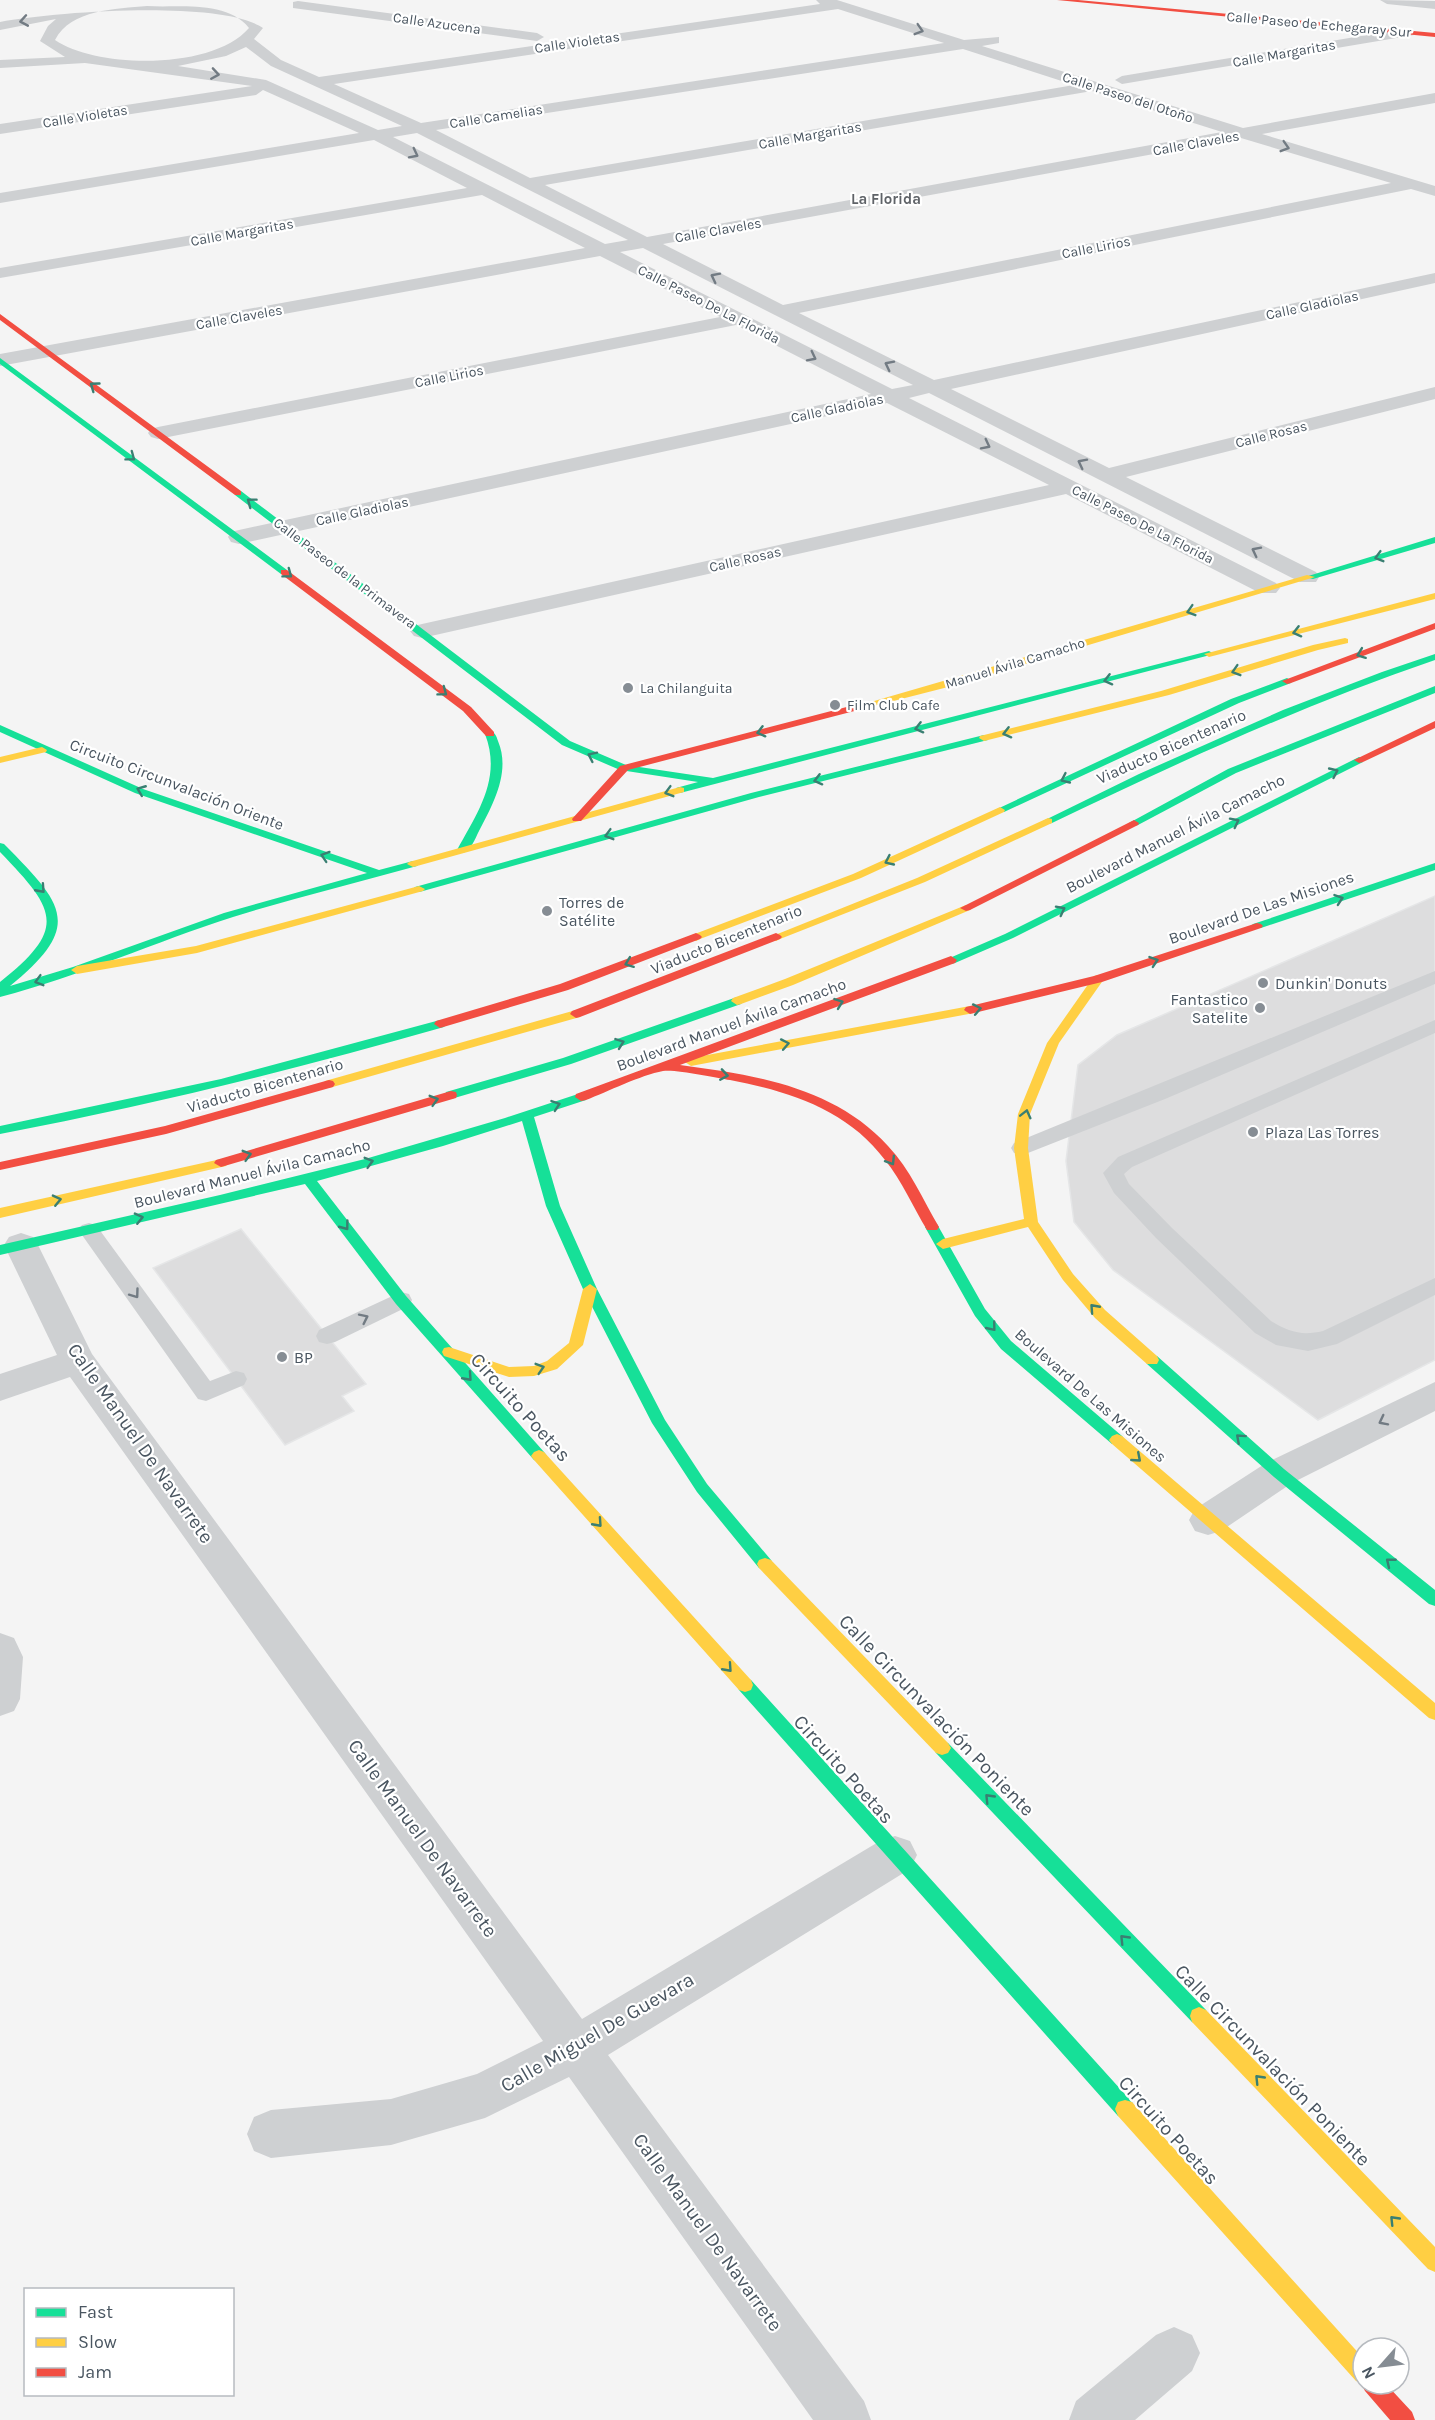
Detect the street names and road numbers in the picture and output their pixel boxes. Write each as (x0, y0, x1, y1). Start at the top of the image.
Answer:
street label: Calle Paseo de Echegaray Sur (1226, 8, 1413, 41)
street label: Calle Azucena (392, 9, 482, 38)
street label: Calle Violetas (533, 28, 621, 57)
street label: Calle Margaritas (1231, 36, 1337, 71)
street label: Calle Paseo del Otoño (1060, 68, 1195, 127)
street label: Calle Violetas (41, 101, 129, 132)
street label: Calle Camelias (448, 101, 544, 132)
street label: Calle Margaritas (757, 118, 863, 153)
street label: Calle Claveles (1152, 128, 1241, 159)
street label: Calle Margaritas (189, 215, 295, 250)
street label: Calle Claveles (674, 215, 763, 246)
street label: Calle Lirios (1060, 233, 1132, 262)
street label: Calle Paseo De La Florida (635, 261, 783, 348)
street label: Calle Gladiolas (1264, 287, 1360, 324)
street label: Calle Claveles (195, 302, 284, 333)
street label: Calle Lirios (413, 362, 485, 391)
street label: Calle Gladiolas (789, 390, 885, 427)
street label: Calle Rosas (1234, 417, 1309, 452)
street label: Calle Paseo De La Florida (1069, 481, 1217, 568)
street label: Calle Gladiolas (314, 493, 410, 530)
street label: Calle Paseo de la Primavera (270, 514, 419, 633)
street label: Calle Rosas (707, 543, 783, 576)
street label: Manuel Ávila Camacho (943, 633, 1087, 693)
street label: Viaducto Bicentenario (1094, 705, 1249, 788)
street label: Circuito Circunvalación Oriente (67, 735, 287, 834)
street label: Boulevard Manuel Ávila Camacho (1063, 770, 1288, 897)
street label: Boulevard De Las Misiones (1166, 867, 1356, 948)
street label: Viaducto Bicentenario (648, 900, 805, 979)
street label: Boulevard Manuel Ávila Camacho (614, 974, 849, 1075)
street label: Viaducto Bicentenario (185, 1054, 345, 1117)
street label: Boulevard Manuel Ávila Camacho (132, 1135, 372, 1212)
street label: Boulevard De Las Misiones (1011, 1324, 1170, 1466)
street label: Calle Manuel De Navarrete (63, 1339, 218, 1548)
street label: Circuito Poetas (466, 1348, 575, 1466)
street label: Calle Circunvalación Poniente (834, 1610, 1039, 1821)
street label: Circuito Poetas (789, 1710, 898, 1828)
street label: Calle Manuel De Navarrete (343, 1735, 502, 1942)
street label: Calle Circunvalación Poniente (1170, 1960, 1375, 2171)
street label: Calle Miguel De Guevara (497, 1968, 698, 2097)
street label: Circuito Poetas (1114, 2071, 1223, 2189)
street label: Calle Manuel De Navarrete (628, 2129, 787, 2336)

